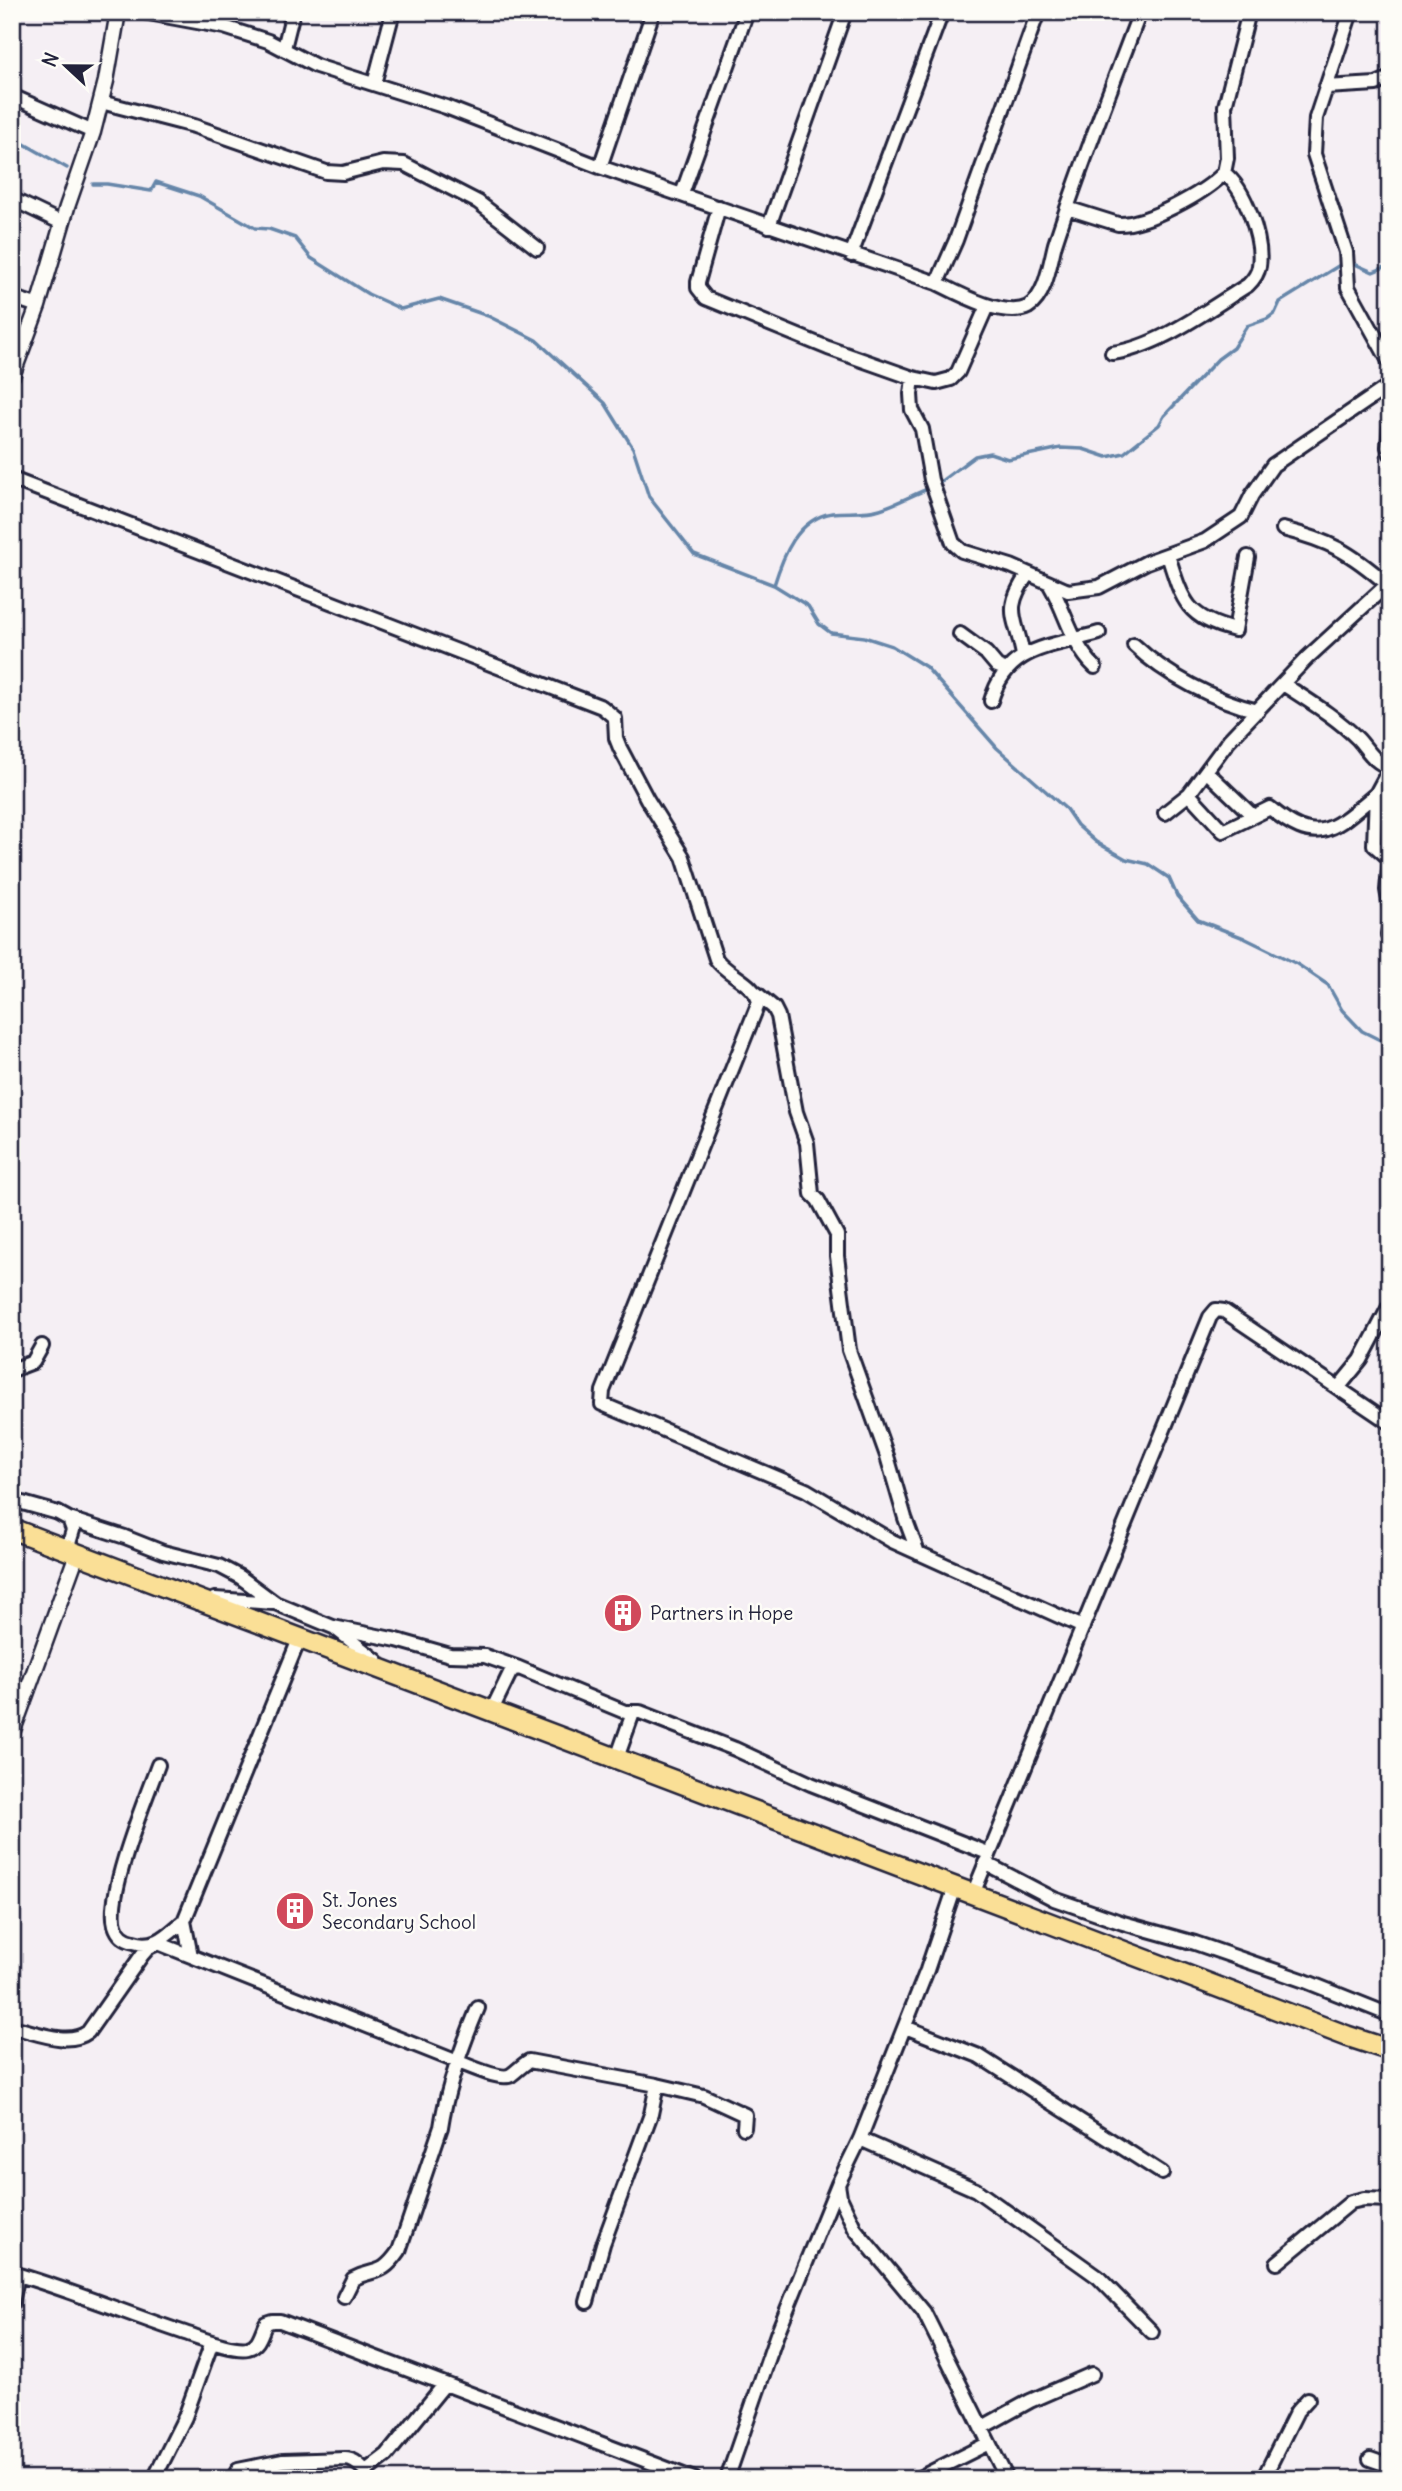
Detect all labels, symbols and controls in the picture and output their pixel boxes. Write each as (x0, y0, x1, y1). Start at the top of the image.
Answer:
north arrow (32, 32, 102, 102)
text: N (37, 49, 64, 70)
building icon: Partners in Hope (602, 1592, 644, 1634)
place label: Partners in Hope (650, 1601, 793, 1625)
place label: St. Jones Secondary School (322, 1888, 476, 1934)
building icon: St. Jones Secondary School (274, 1890, 316, 1932)

